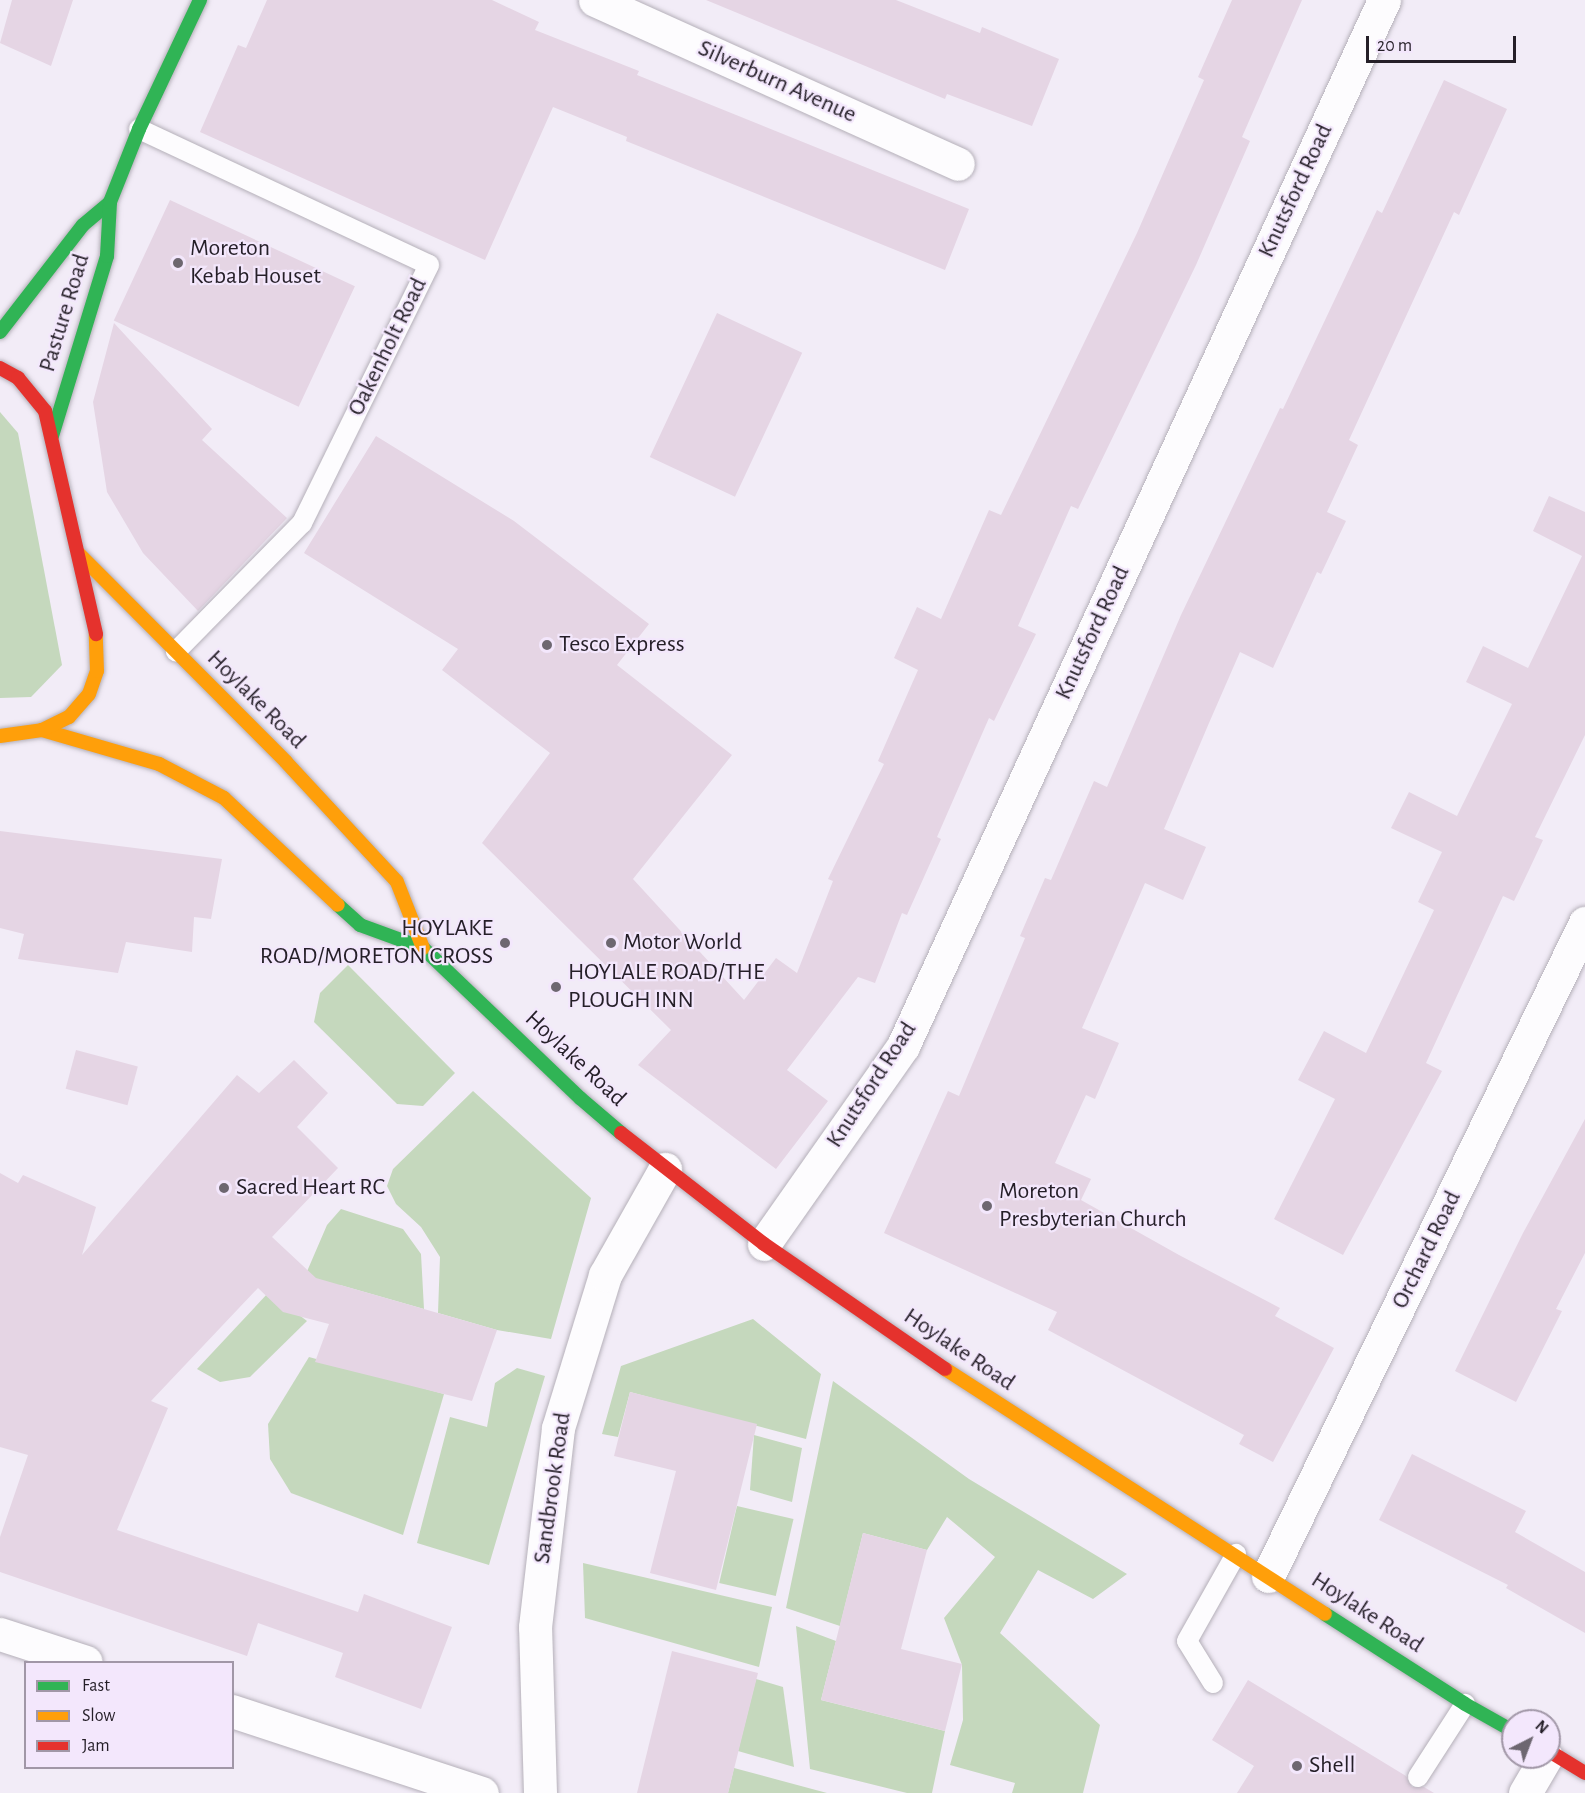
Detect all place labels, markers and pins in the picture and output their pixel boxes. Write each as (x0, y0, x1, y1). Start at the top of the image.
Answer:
place label: Moreton Kebab Houset (190, 235, 321, 291)
marker: Moreton Kebab Houset (171, 256, 185, 270)
place label: Tesco Express (559, 631, 685, 659)
marker: Tesco Express (540, 638, 554, 652)
place label: HOYLAKE ROAD/MORETON CROSS (260, 915, 493, 971)
place label: Motor World (623, 929, 742, 957)
marker: HOYLAKE ROAD/MORETON CROSS (498, 936, 512, 950)
marker: Motor World (604, 936, 618, 950)
place label: HOYLALE ROAD/THE PLOUGH INN (568, 959, 764, 1015)
marker: HOYLALE ROAD/THE PLOUGH INN (549, 980, 563, 994)
place label: Sacred Heart RC (236, 1174, 385, 1202)
place label: Moreton Presbyterian Church (999, 1178, 1187, 1234)
marker: Sacred Heart RC (217, 1181, 231, 1195)
marker: Moreton Presbyterian Church (980, 1199, 994, 1213)
place label: Shell (1309, 1752, 1355, 1780)
marker: Shell (1290, 1759, 1304, 1773)

